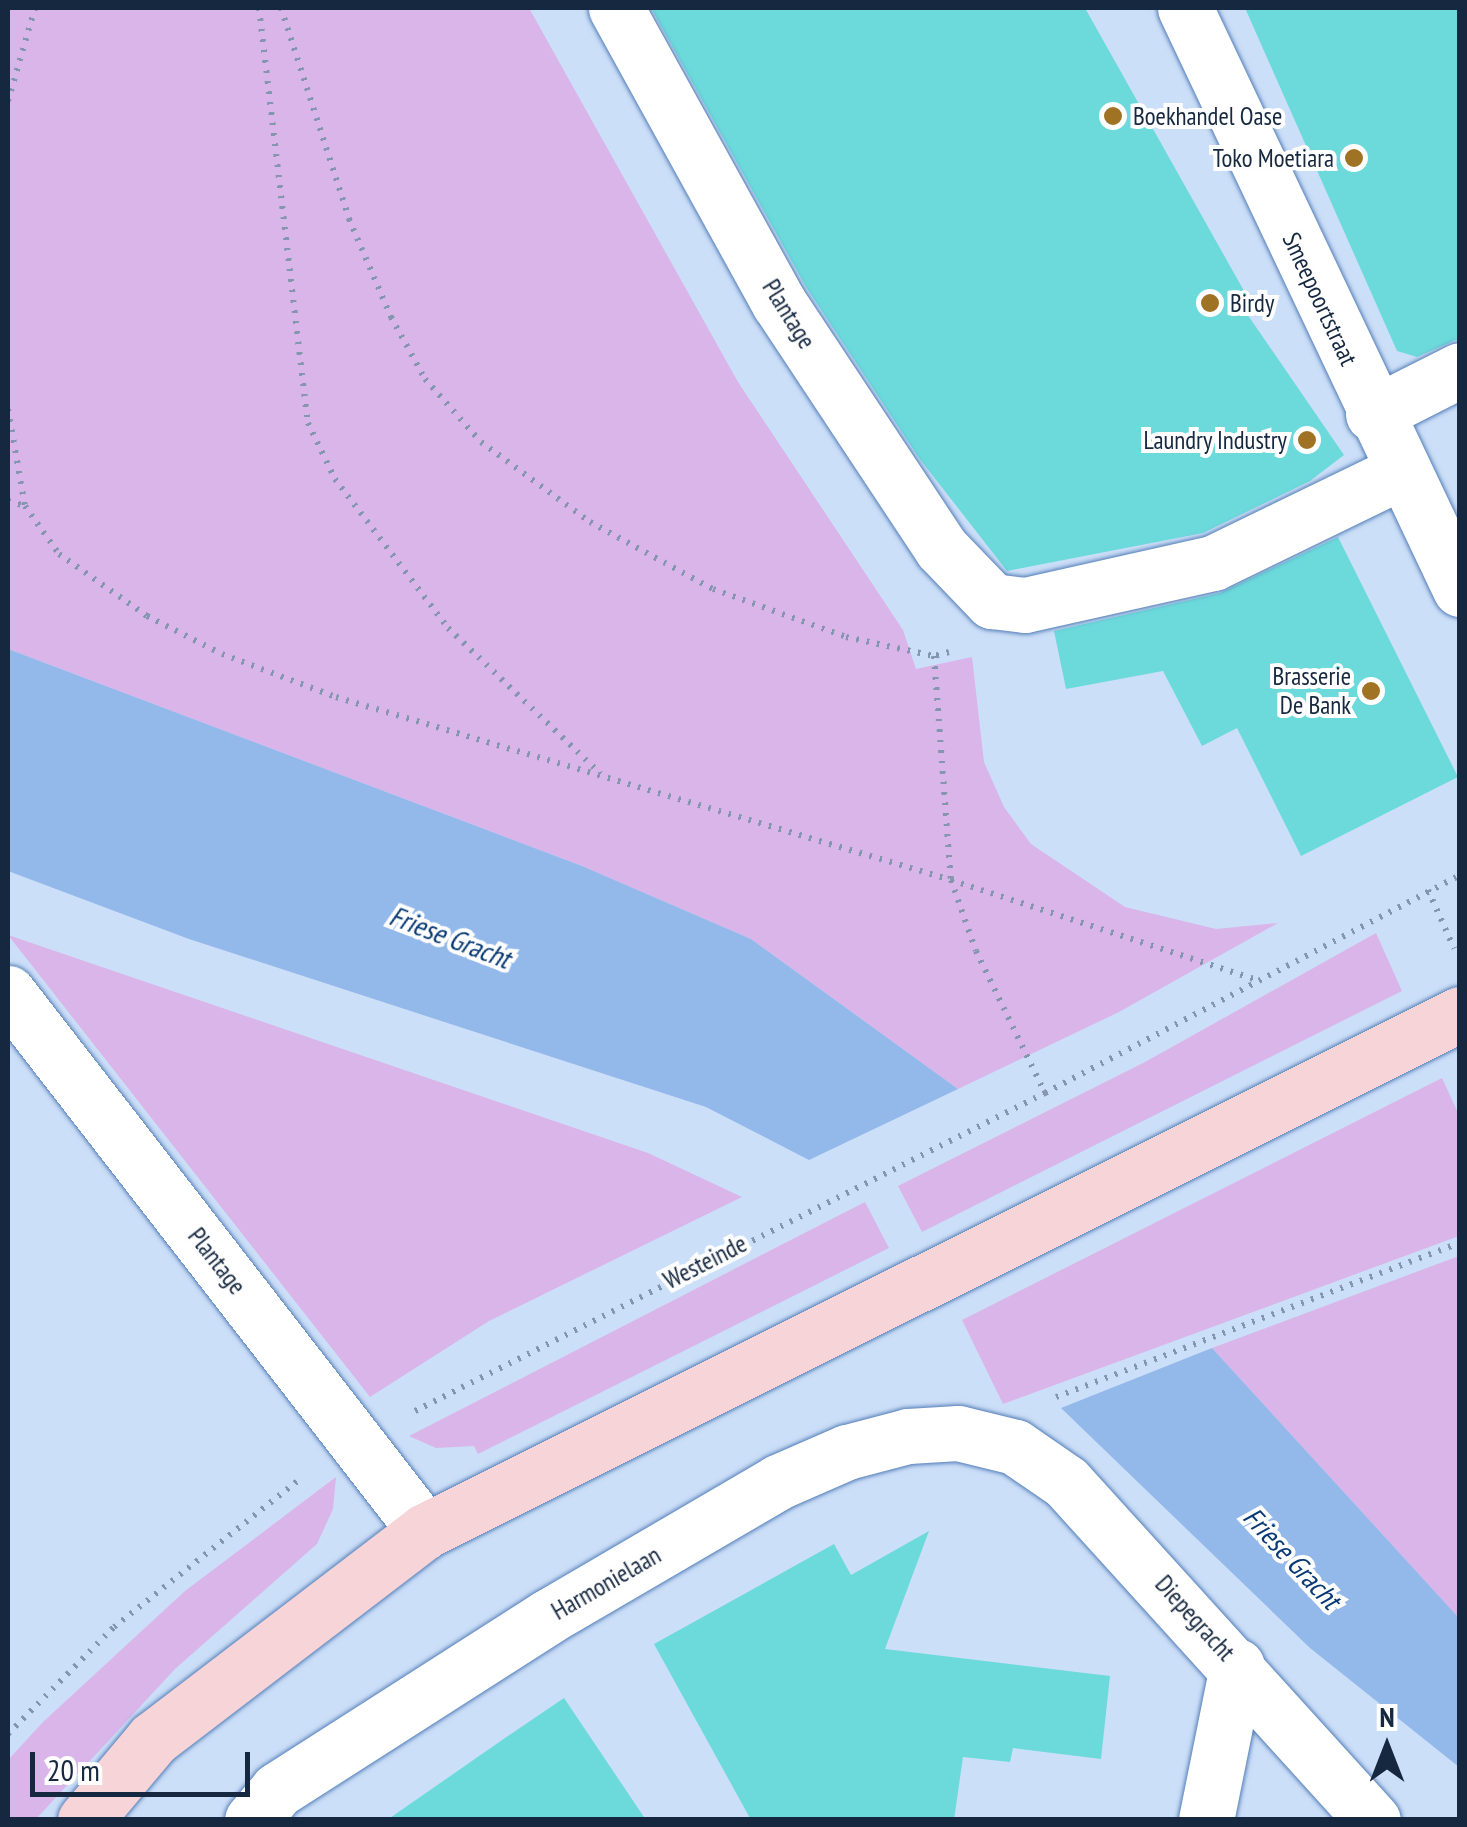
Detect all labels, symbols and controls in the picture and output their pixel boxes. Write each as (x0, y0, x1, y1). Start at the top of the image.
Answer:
place label: Boekhandel Oase (1133, 101, 1282, 131)
marker: Boekhandel Oase (1102, 105, 1124, 127)
place label: Toko Moetiara (1213, 143, 1334, 173)
marker: Toko Moetiara (1343, 147, 1365, 169)
street label: Smeepoortstraat (1276, 228, 1364, 370)
street label: Plantage (756, 274, 822, 354)
place label: Birdy (1230, 288, 1274, 318)
marker: Birdy (1199, 292, 1221, 314)
place label: Laundry Industry (1143, 425, 1287, 455)
marker: Laundry Industry (1296, 429, 1318, 451)
place label: Brasserie De Bank (1273, 662, 1351, 721)
marker: Brasserie De Bank (1360, 680, 1382, 702)
water label: Friese Gracht (385, 899, 515, 975)
street label: Plantage (182, 1222, 252, 1300)
street label: Westeinde (658, 1228, 752, 1296)
water label: Friese Gracht (1237, 1500, 1347, 1616)
street label: Harmonielaan (546, 1540, 666, 1626)
street label: Diepegracht (1149, 1569, 1241, 1667)
north arrow (1337, 1697, 1437, 1797)
text: N (1379, 1698, 1395, 1735)
scale bar (35, 1732, 255, 1794)
text: 20 m (47, 1750, 100, 1789)

